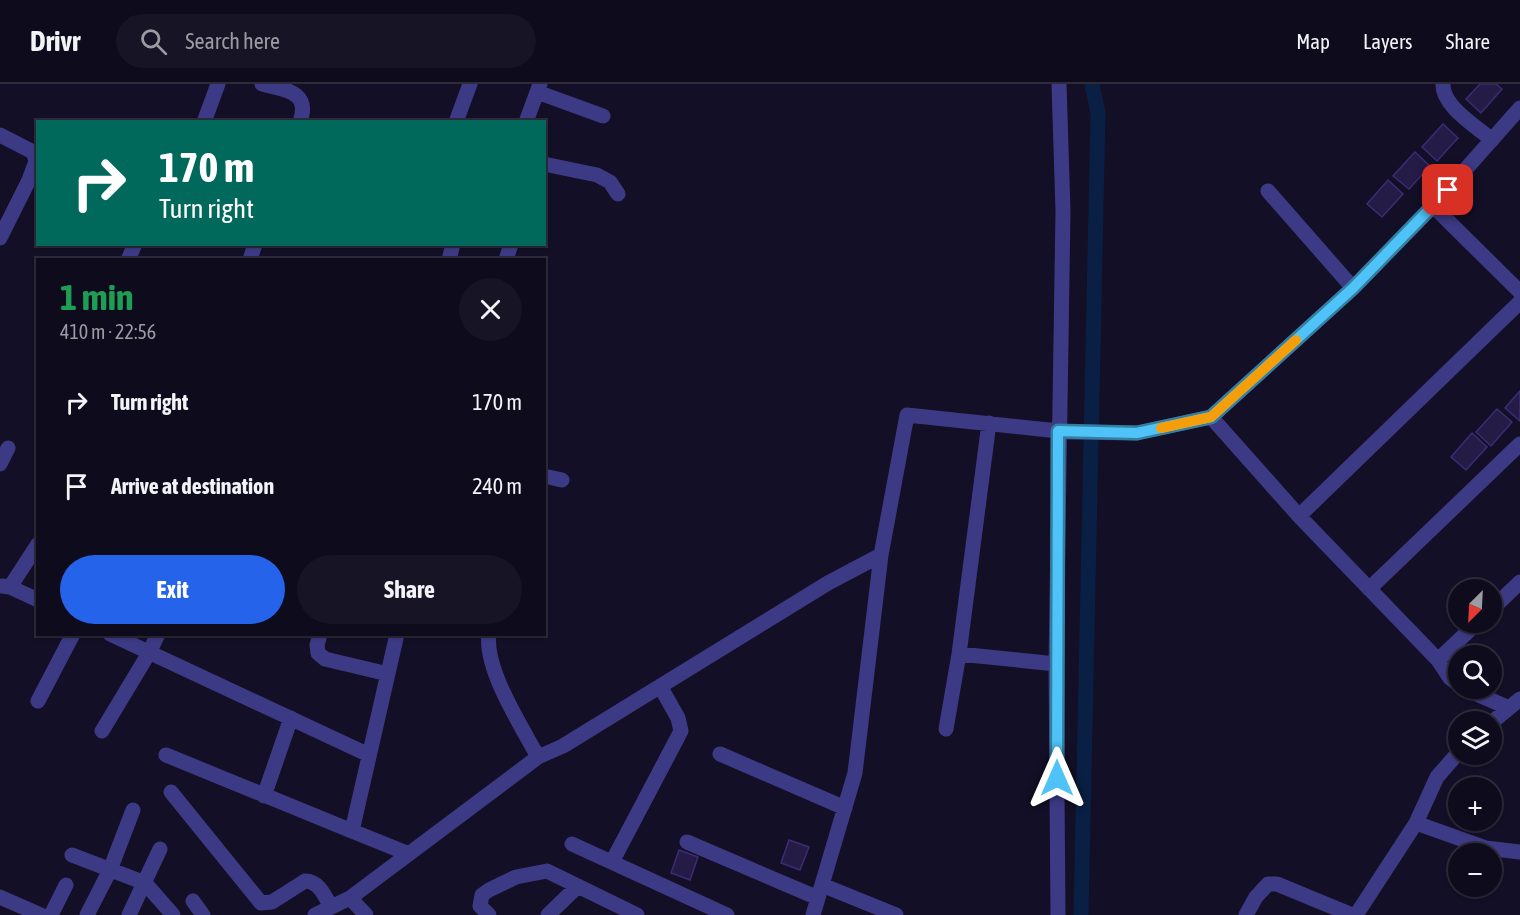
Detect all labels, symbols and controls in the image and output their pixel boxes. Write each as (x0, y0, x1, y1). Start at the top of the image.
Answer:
search box (116, 14, 536, 68)
text: Drivr (30, 25, 80, 57)
icon: search (137, 25, 170, 58)
text: Search here (185, 28, 280, 54)
text: Map (1296, 29, 1330, 53)
text: Layers (1363, 29, 1413, 53)
text: Share (1446, 29, 1490, 53)
text: 170 m (159, 143, 254, 191)
icon: right (60, 144, 138, 222)
pin (1422, 164, 1473, 215)
icon: arrive (1431, 173, 1464, 206)
text: Turn right (159, 193, 254, 224)
text: 1 min (60, 276, 134, 318)
button: close (459, 278, 522, 341)
text: 410 m · 22:56 (60, 320, 156, 343)
icon: right (60, 386, 93, 419)
text: Turn right (111, 389, 188, 415)
text: 170 m (472, 389, 522, 415)
icon: arrive (60, 470, 93, 503)
text: Arrive at destination (111, 473, 274, 499)
text: 240 m (472, 473, 522, 499)
button: Exit (60, 555, 285, 624)
button: Share (297, 555, 522, 624)
north arrow (1448, 579, 1502, 633)
map controls (1448, 579, 1502, 897)
button: search (1448, 645, 1502, 699)
button: layers (1448, 711, 1502, 765)
position arrow (1025, 746, 1089, 810)
button: + (1448, 777, 1502, 831)
button: − (1448, 843, 1502, 897)

